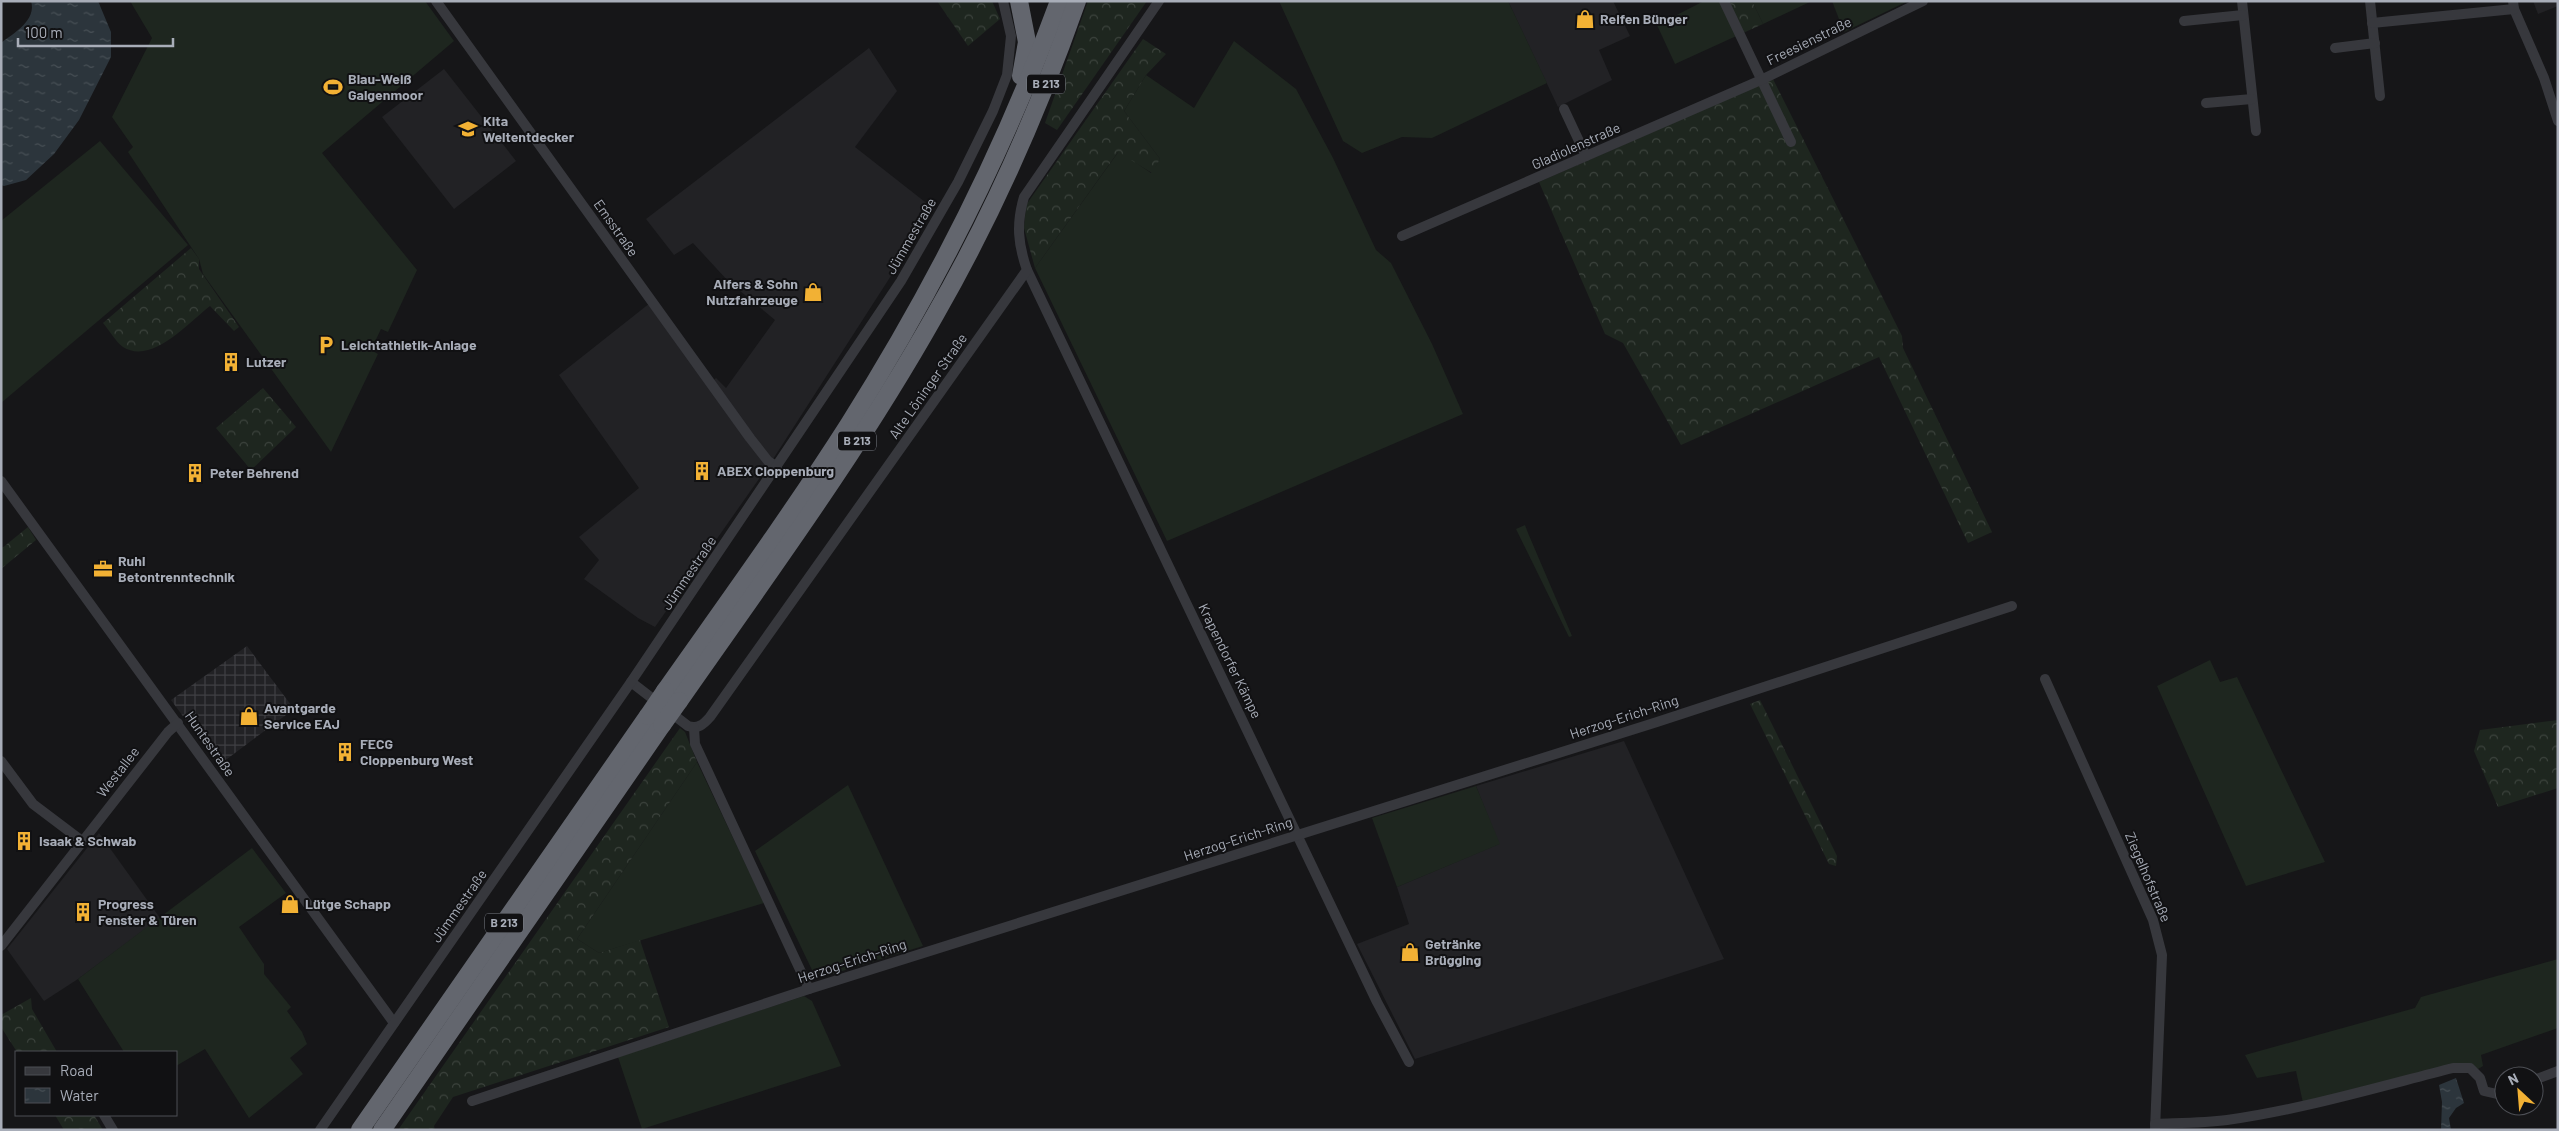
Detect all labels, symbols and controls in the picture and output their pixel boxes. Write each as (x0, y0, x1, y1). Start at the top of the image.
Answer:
shop icon: Reifen Bünger (1574, 8, 1596, 30)
place label: Reifen Bünger (1600, 10, 1688, 27)
street label: Freesienstraße (1764, 13, 1854, 68)
scale bar (18, 15, 172, 47)
text: 100 m (25, 23, 63, 41)
place label: Blau-Weiß Galgenmoor (348, 70, 424, 103)
road number: B 213 (1027, 74, 1065, 94)
sports icon: Blau-Weiß Galgenmoor (322, 76, 344, 98)
place label: Kita Weltentdecker (483, 112, 575, 145)
school or university icon: Kita Weltentdecker (457, 118, 479, 140)
street label: Gladiolenstraße (1529, 118, 1623, 173)
street label: Jümmestraße (882, 195, 939, 277)
street label: Emsstraße (591, 196, 642, 260)
place label: Alfers & Sohn Nutzfahrzeuge (706, 275, 798, 308)
shop icon: Alfers & Sohn Nutzfahrzeuge (802, 281, 824, 303)
street label: Alte Löninger Straße (885, 330, 970, 442)
parking icon: Leichtathletik-Anlage (315, 334, 337, 356)
place label: Leichtathletik-Anlage (341, 336, 477, 353)
building icon: Lutzer (220, 351, 242, 373)
place label: Lutzer (246, 353, 287, 370)
road number: B 213 (838, 432, 876, 451)
building icon: ABEX Cloppenburg (691, 460, 713, 482)
building icon: Peter Behrend (184, 462, 206, 484)
place label: ABEX Cloppenburg (717, 462, 834, 479)
place label: Peter Behrend (210, 464, 299, 481)
street label: Jümmestraße (658, 533, 719, 613)
place label: Ruhl Betontrenntechnik (118, 552, 236, 585)
office icon: Ruhl Betontrenntechnik (92, 558, 114, 580)
street label: Krapendorfer Kämpe (1195, 600, 1266, 721)
street label: Herzog-Erich-Ring (1567, 691, 1680, 742)
place label: Avantgarde Service EAJ (264, 699, 340, 732)
shop icon: Avantgarde Service EAJ (238, 705, 260, 727)
street label: Huntestraße (182, 708, 239, 780)
place label: FECG Cloppenburg West (360, 735, 473, 768)
building icon: FECG Cloppenburg West (334, 741, 356, 763)
street label: Westallee (93, 743, 143, 800)
street label: Herzog-Erich-Ring (1181, 813, 1294, 864)
street label: Ziegelhofstraße (2122, 829, 2175, 924)
building icon: Isaak & Schwab (13, 830, 35, 852)
place label: Isaak & Schwab (39, 832, 137, 849)
street label: Jümmestraße (427, 866, 490, 946)
shop icon: Lütge Schapp (279, 893, 301, 915)
place label: Progress Fenster & Türen (98, 895, 197, 928)
place label: Lütge Schapp (305, 895, 391, 912)
building icon: Progress Fenster & Türen (72, 901, 94, 923)
road number: B 213 (485, 914, 523, 932)
street label: Herzog-Erich-Ring (795, 935, 908, 986)
place label: Getränke Brügging (1425, 935, 1481, 968)
shop icon: Getränke Brügging (1399, 941, 1421, 963)
legend (15, 1051, 178, 1116)
text: Road (60, 1061, 93, 1079)
north arrow (2494, 1066, 2544, 1116)
text: N (2505, 1069, 2521, 1089)
text: Water (60, 1086, 99, 1104)

